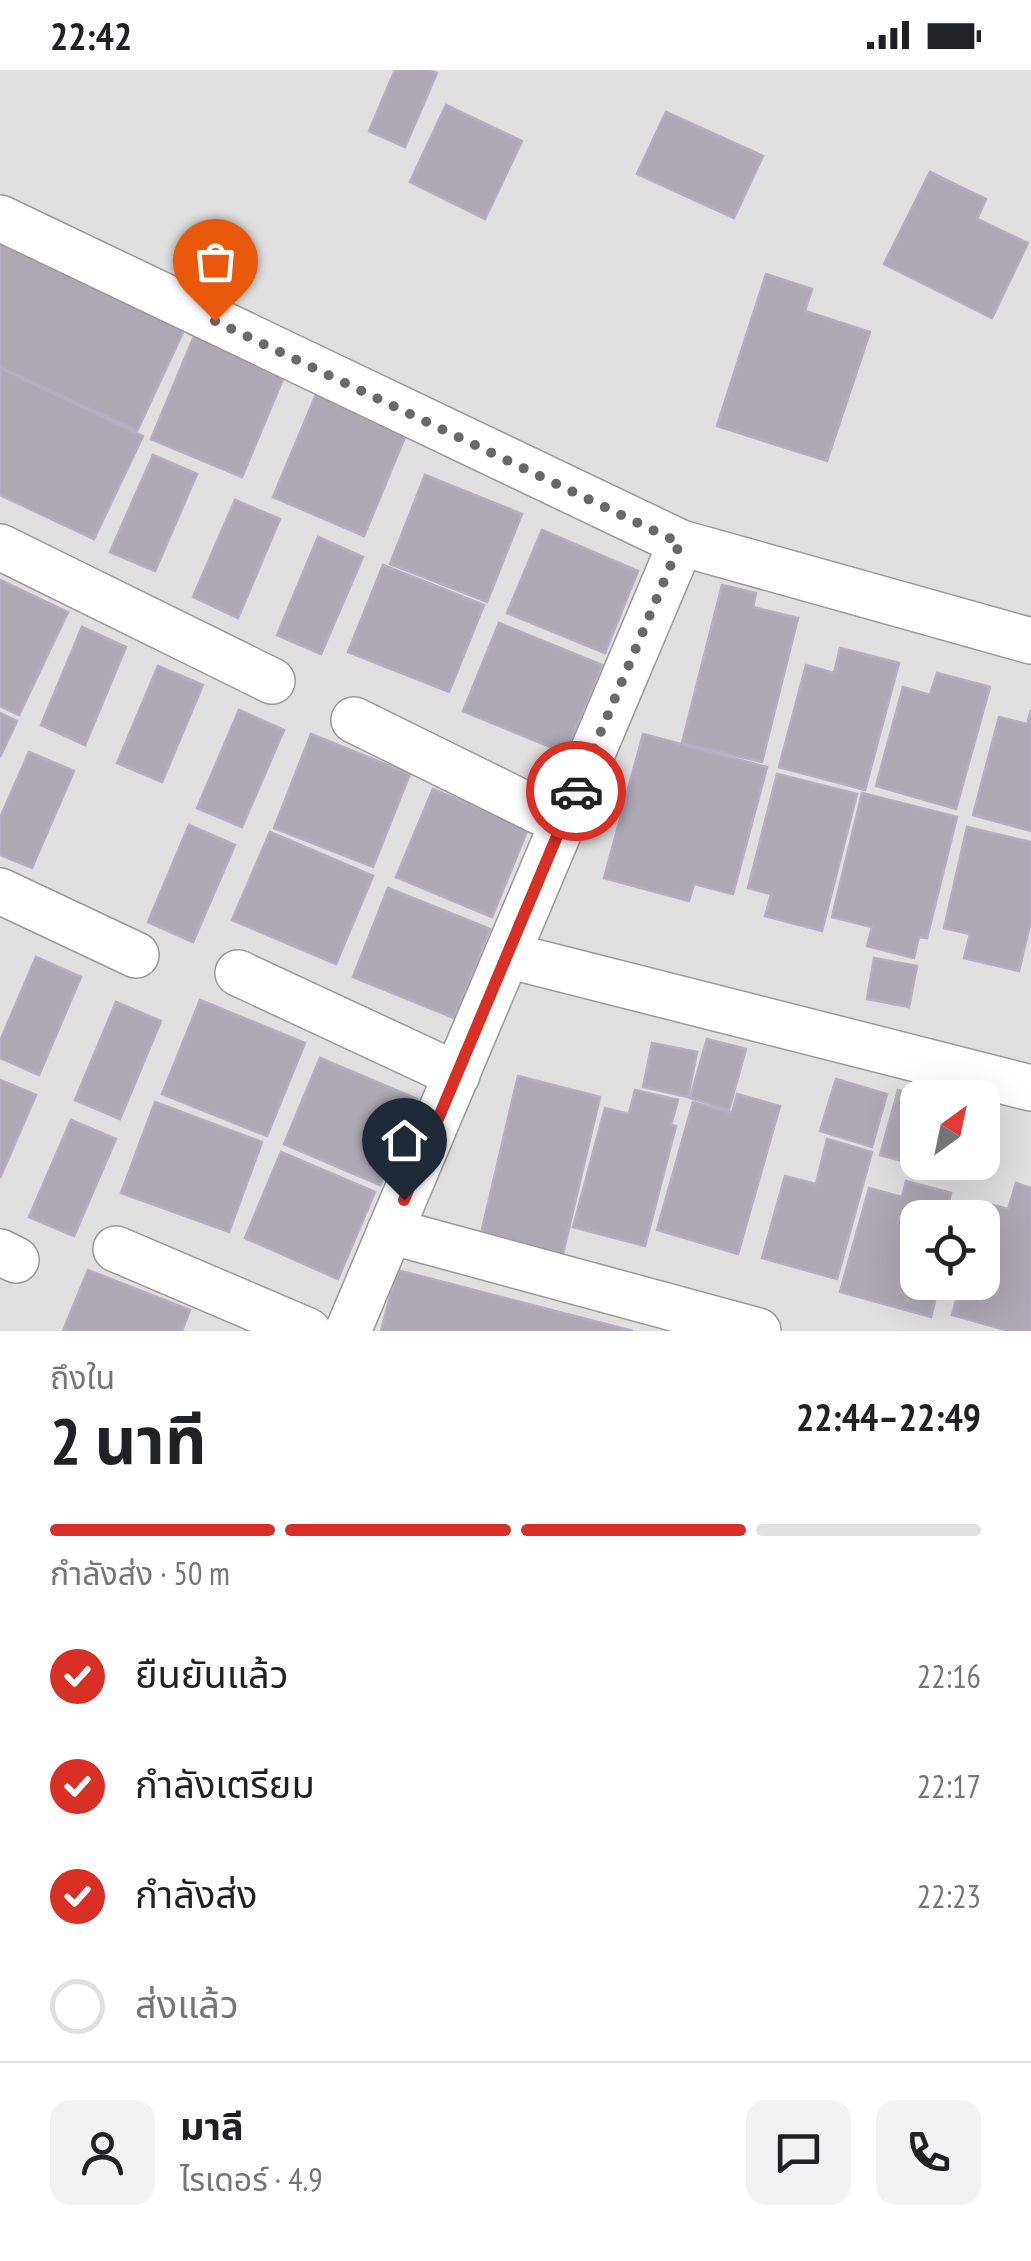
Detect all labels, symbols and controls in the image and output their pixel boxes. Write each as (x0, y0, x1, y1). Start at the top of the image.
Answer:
text: 22:42 (50, 11, 132, 60)
pin (173, 219, 258, 322)
icon: bag (188, 234, 243, 289)
courier (526, 741, 626, 841)
icon: car (549, 764, 604, 819)
north arrow (900, 1080, 1000, 1180)
map controls (900, 1080, 1000, 1300)
pin (362, 1098, 447, 1201)
icon: home (377, 1113, 432, 1168)
button: locate (900, 1200, 1000, 1300)
text: ถึงใน (50, 1356, 115, 1398)
text: 22:44–22:49 (796, 1392, 981, 1441)
text: 2 นาที (50, 1398, 207, 1482)
text: กำลังส่ง · 50 m (50, 1552, 230, 1594)
icon: check (50, 1649, 105, 1704)
text: ยืนยันแล้ว (135, 1649, 288, 1698)
text: 22:16 (917, 1655, 981, 1697)
icon: check (50, 1759, 105, 1814)
text: กำลังเตรียม (135, 1759, 315, 1808)
text: 22:17 (917, 1765, 981, 1807)
icon: check (50, 1869, 105, 1924)
text: กำลังส่ง (135, 1869, 257, 1918)
text: 22:23 (917, 1875, 981, 1917)
text: ส่งแล้ว (135, 1979, 239, 2028)
button: person (50, 2100, 155, 2205)
button: chat (746, 2100, 851, 2205)
button: phone (876, 2100, 981, 2205)
text: มาลี (180, 2101, 244, 2150)
text: ไรเดอร์ · 4.9 (180, 2158, 323, 2200)

